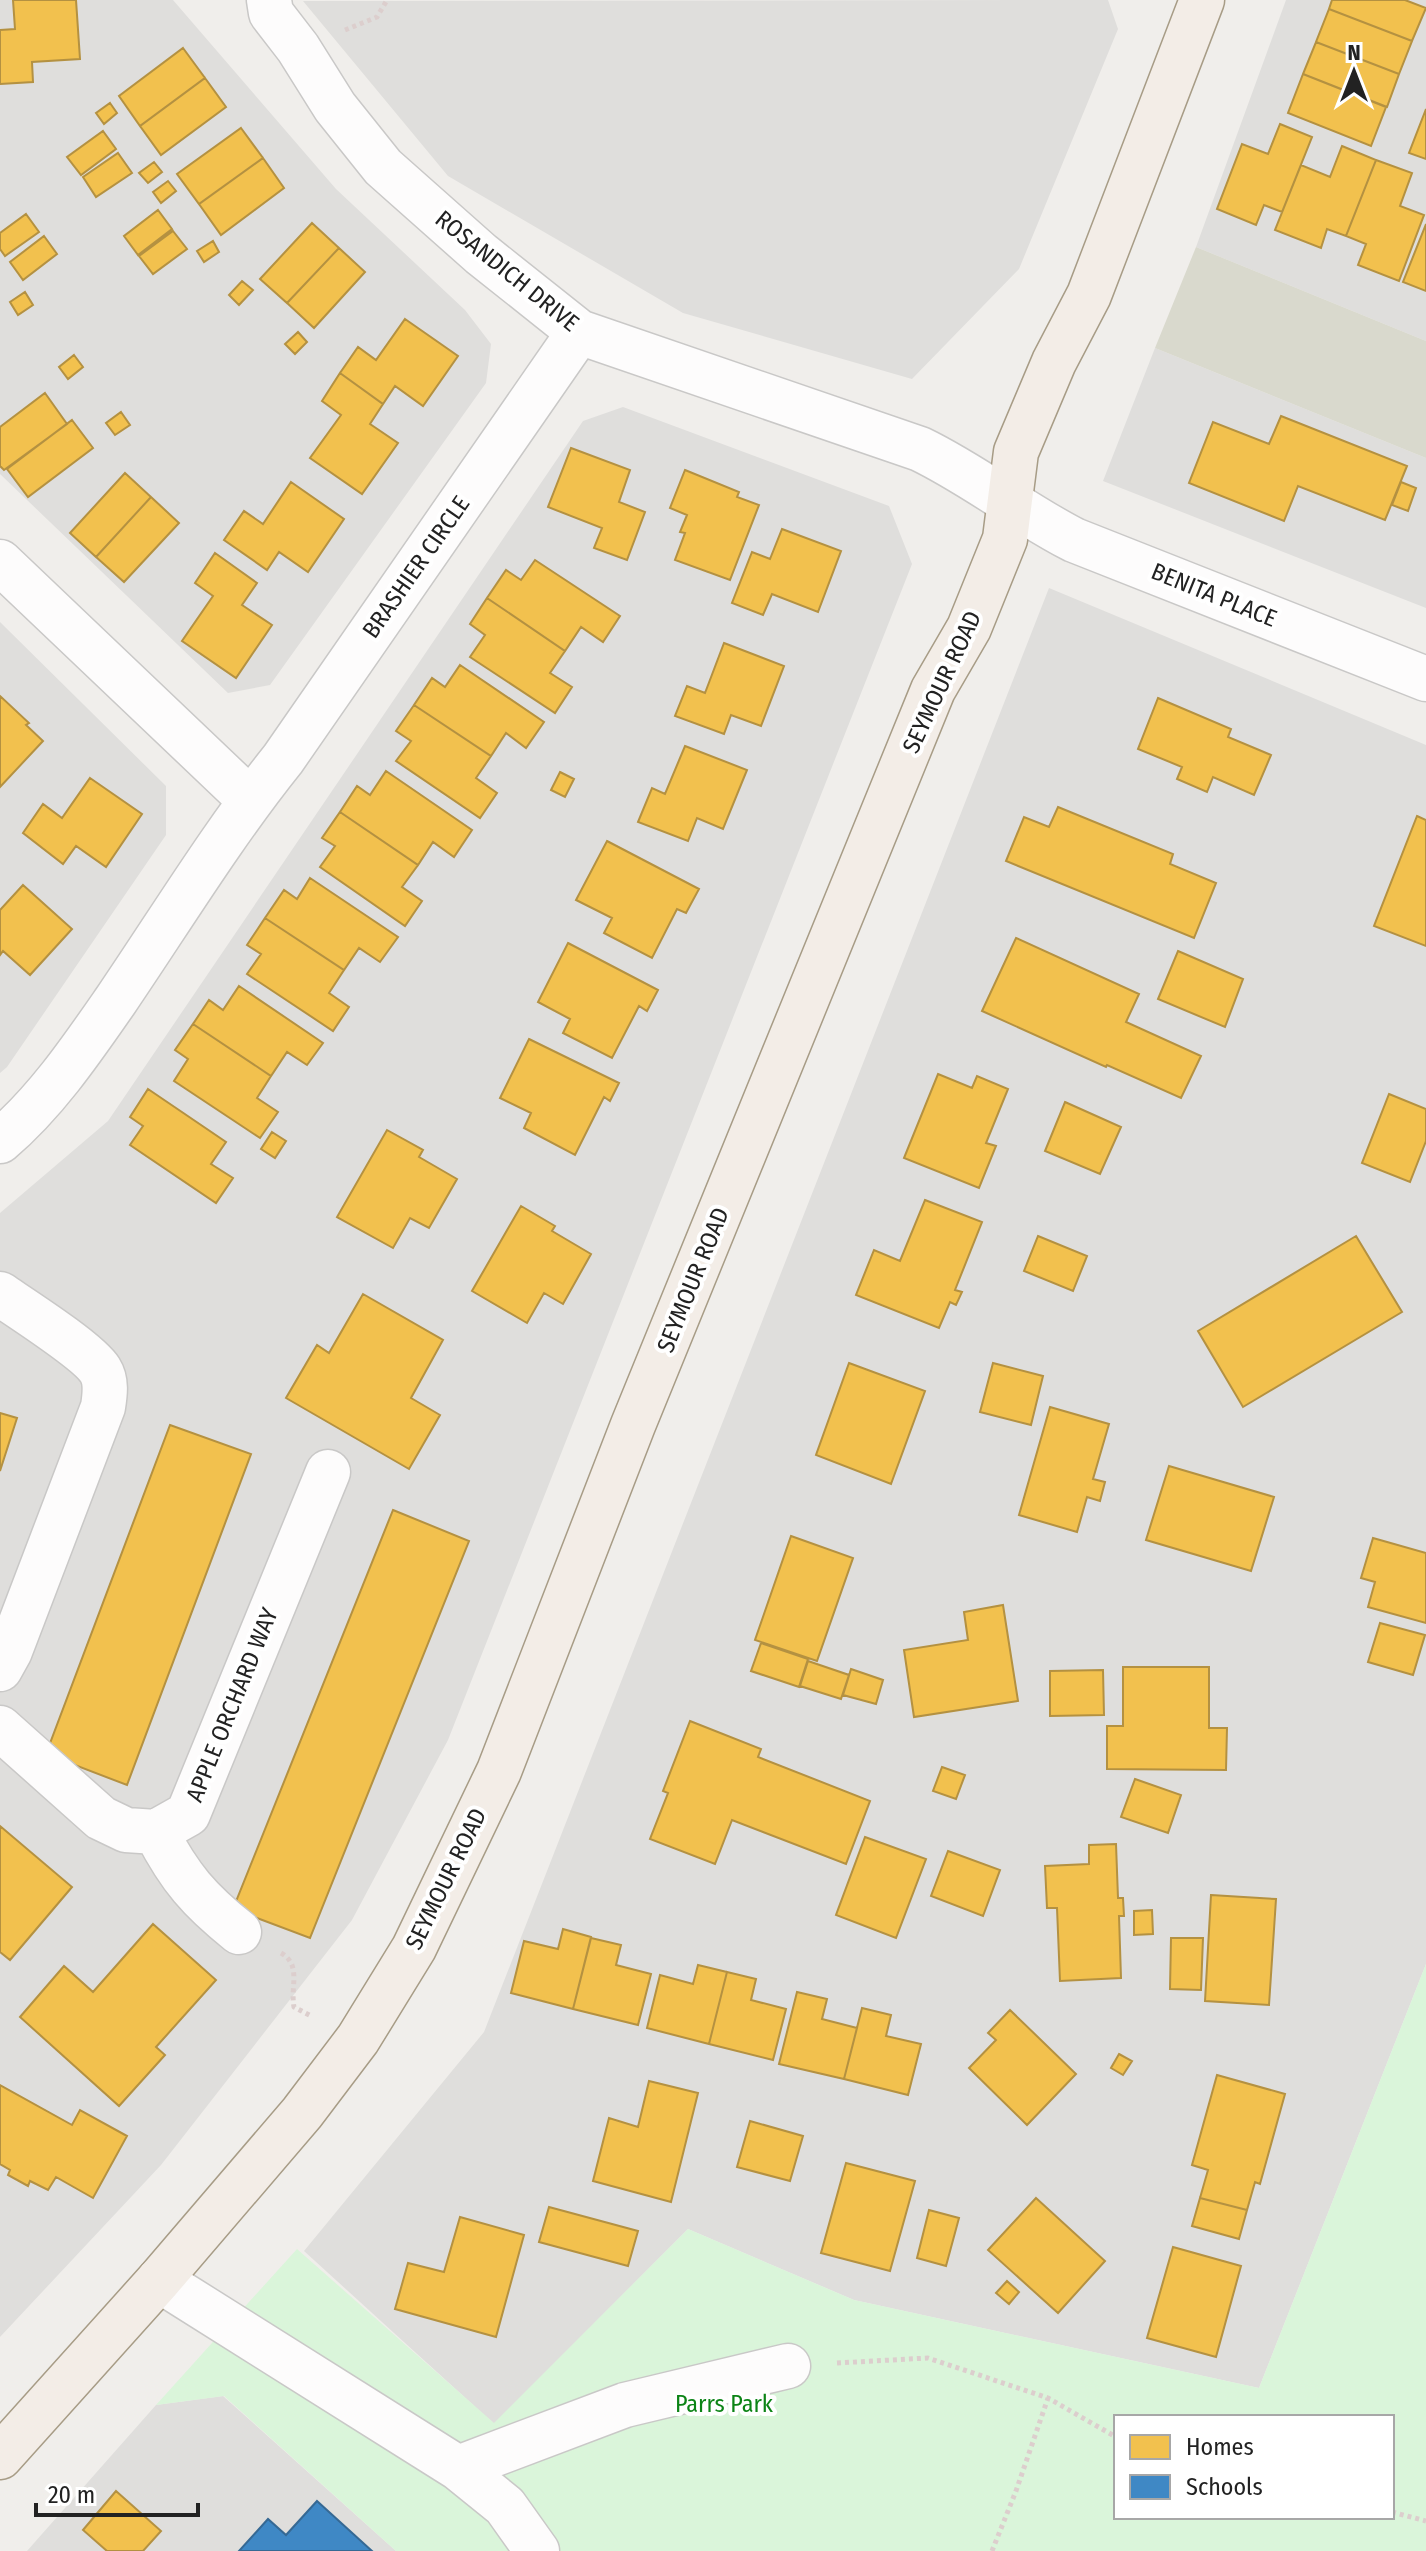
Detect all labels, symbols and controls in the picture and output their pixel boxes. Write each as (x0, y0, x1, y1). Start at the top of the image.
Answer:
north arrow (1314, 32, 1394, 112)
text: N (1347, 39, 1361, 66)
street label: ROSANDICH DRIVE (430, 205, 584, 337)
street label: BRASHIER CIRCLE (357, 491, 475, 643)
street label: BENITA PLACE (1147, 557, 1281, 633)
street label: SEYMOUR ROAD (897, 606, 987, 758)
street label: SEYMOUR ROAD (651, 1204, 735, 1356)
street label: APPLE ORCHARD WAY (180, 1604, 284, 1806)
street label: SEYMOUR ROAD (400, 1804, 492, 1954)
park label: Parrs Park (675, 2390, 774, 2418)
legend (1114, 2415, 1394, 2519)
text: Homes (1186, 2433, 1254, 2461)
scale bar (36, 2467, 198, 2517)
text: Schools (1186, 2473, 1263, 2501)
text: 20 m (48, 2481, 95, 2509)

